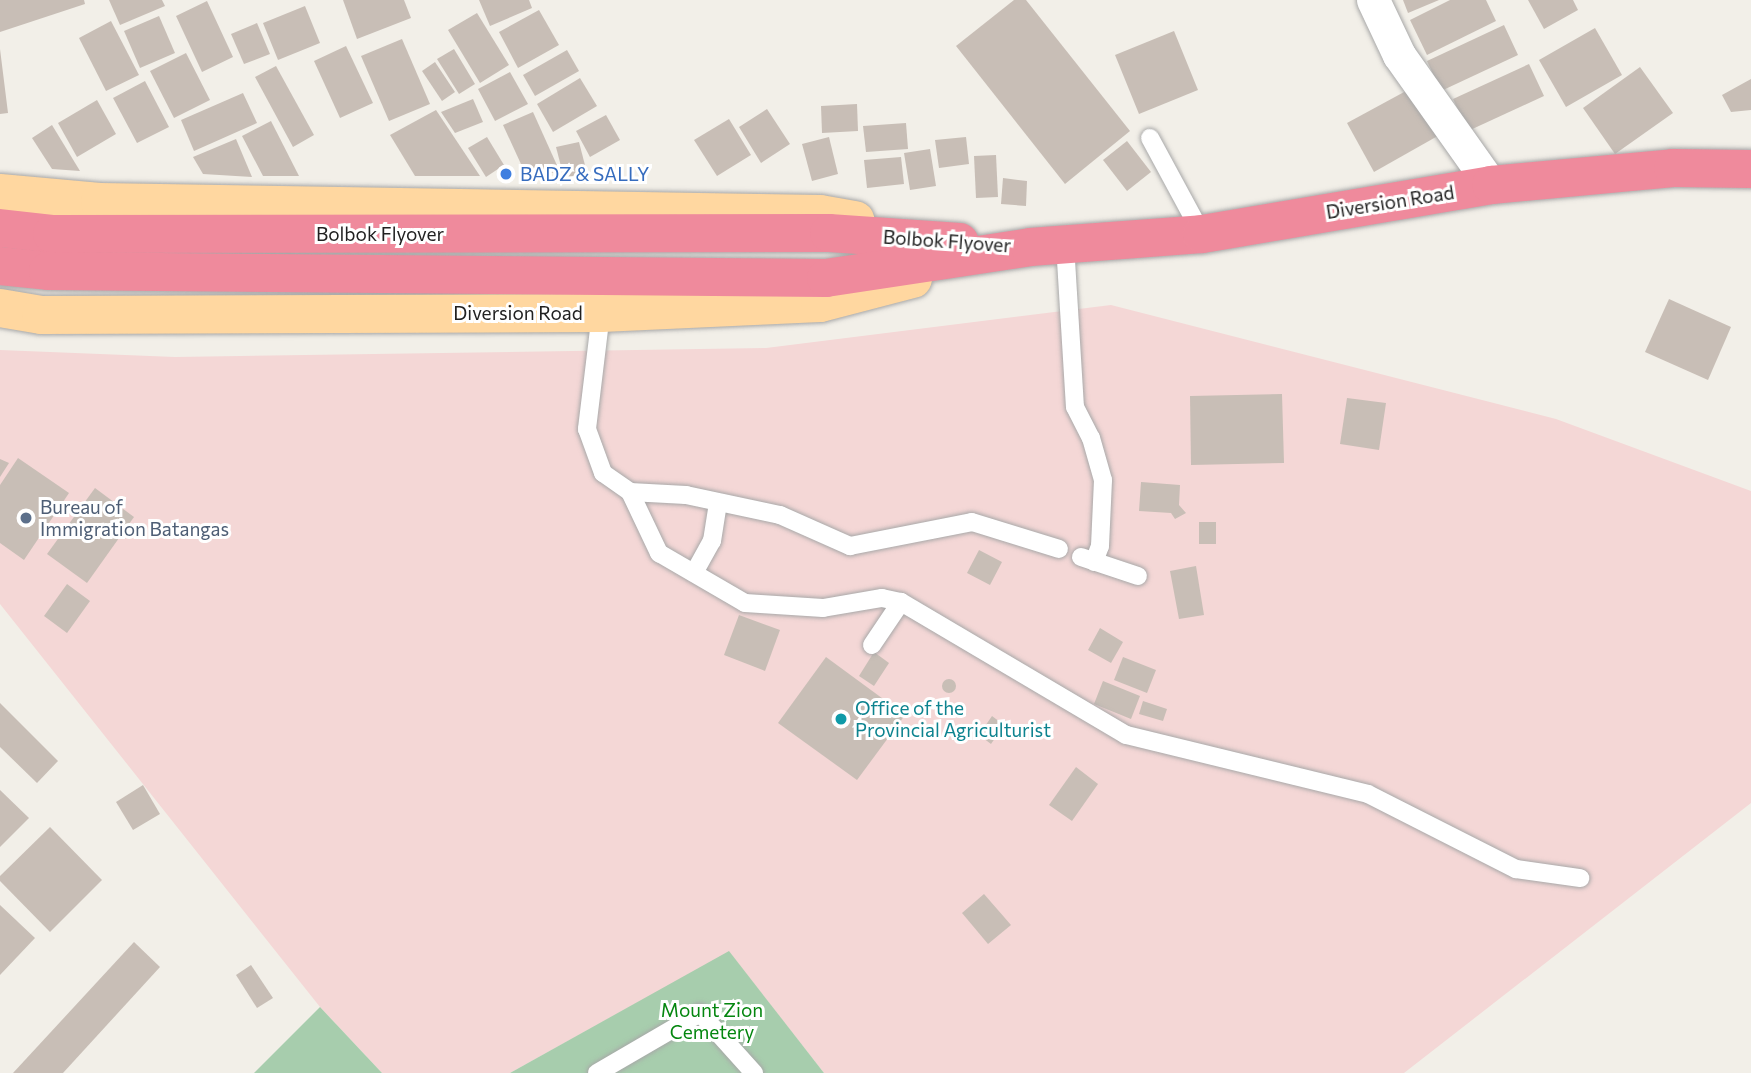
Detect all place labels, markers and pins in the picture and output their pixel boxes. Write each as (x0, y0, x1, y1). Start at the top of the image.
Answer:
place label: BADZ & SALLY (520, 163, 649, 185)
marker: BADZ & SALLY (498, 166, 514, 182)
place label: Bureau of Immigration Batangas (40, 496, 229, 540)
marker: Bureau of Immigration Batangas (18, 510, 34, 526)
place label: Office of the Provincial Agriculturist (855, 697, 1051, 741)
marker: Office of the Provincial Agriculturist (833, 711, 849, 727)

